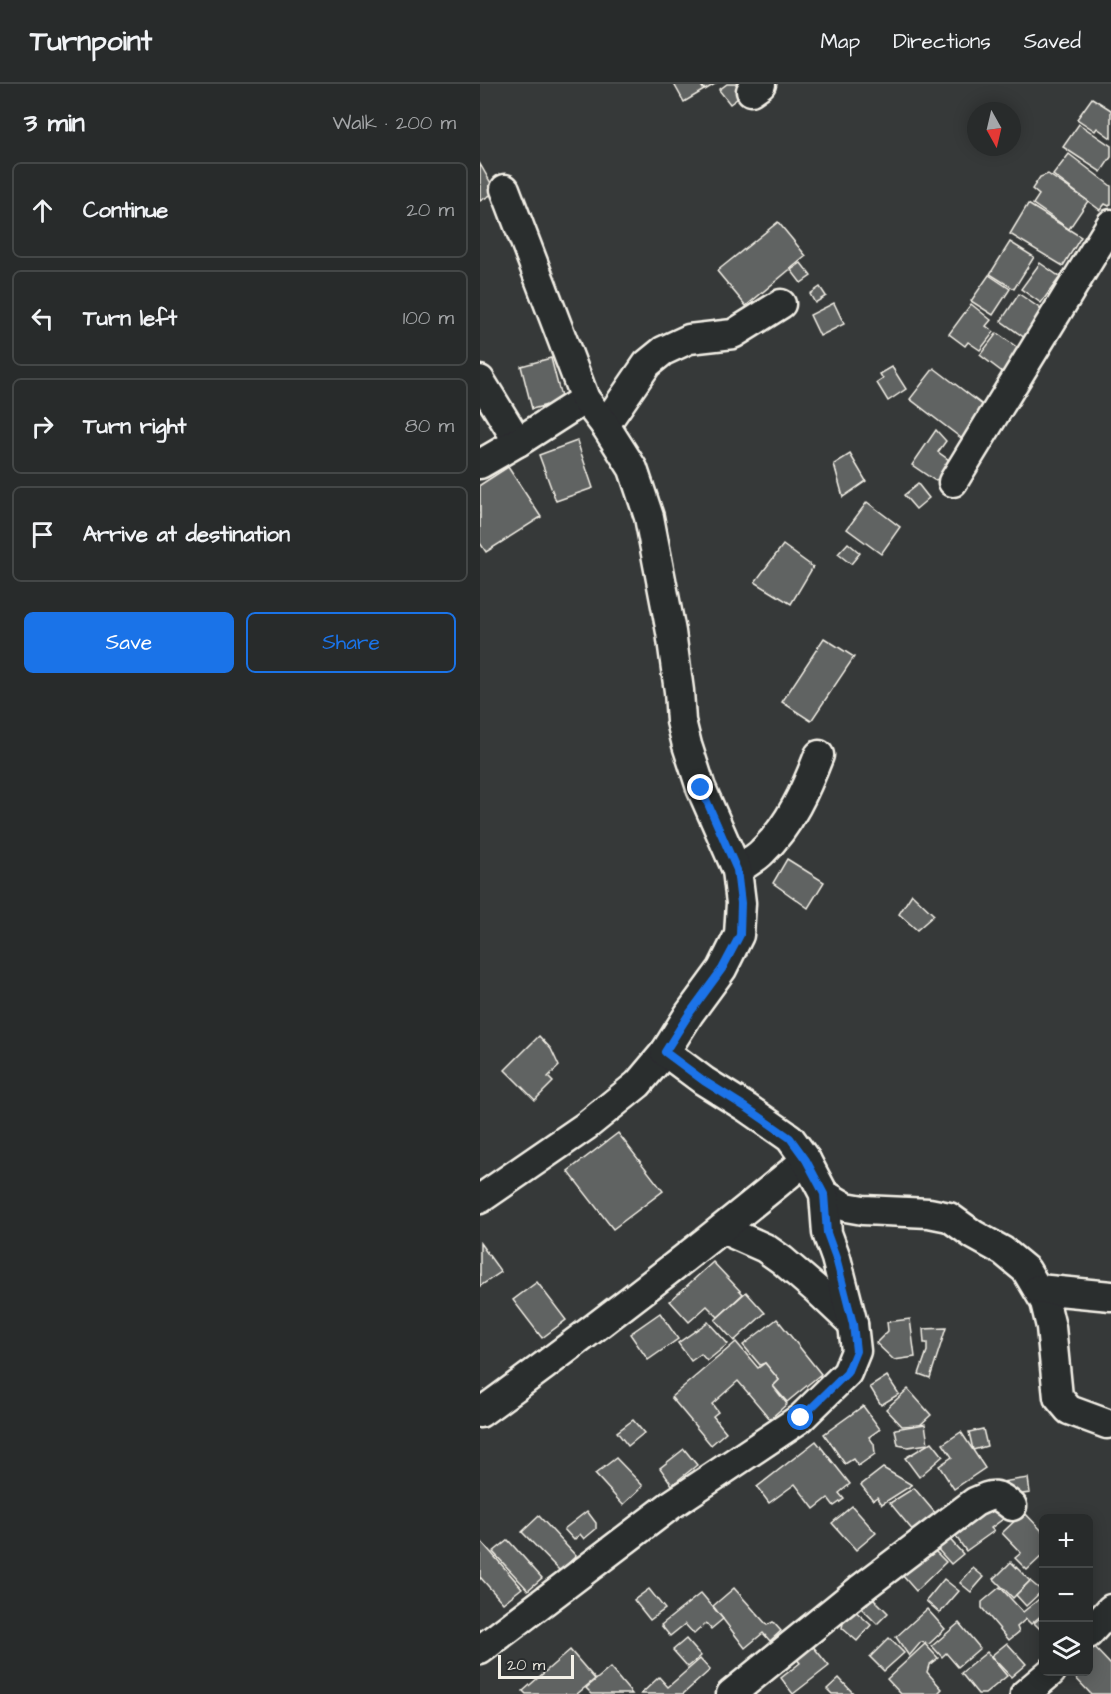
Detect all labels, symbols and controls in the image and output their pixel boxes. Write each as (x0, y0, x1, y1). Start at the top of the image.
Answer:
text: Turnpoint (30, 22, 152, 61)
text: Map (820, 27, 860, 56)
text: Directions (893, 27, 991, 56)
text: Saved (1024, 27, 1081, 56)
north arrow (967, 102, 1021, 156)
text: 3 min (24, 105, 85, 141)
text: Walk · 200 m (333, 109, 456, 137)
icon: ahead (26, 194, 59, 227)
text: Continue (83, 195, 168, 226)
text: 20 m (406, 196, 454, 224)
icon: left (26, 302, 59, 335)
text: Turn left (83, 303, 177, 334)
text: 100 m (403, 304, 454, 332)
icon: right (26, 410, 59, 443)
text: Turn right (83, 411, 186, 442)
text: 80 m (405, 412, 454, 440)
icon: arrive (26, 518, 59, 551)
text: Arrive at destination (83, 519, 290, 550)
button: Save (24, 612, 234, 673)
button: Share (246, 612, 456, 673)
route end (687, 774, 713, 800)
route start (787, 1404, 813, 1430)
map controls (1039, 1514, 1093, 1676)
button: + (1039, 1514, 1093, 1568)
button: − (1039, 1568, 1093, 1622)
button: layers (1039, 1622, 1093, 1676)
scale bar (498, 1652, 574, 1680)
text: 20 m (507, 1654, 545, 1676)

